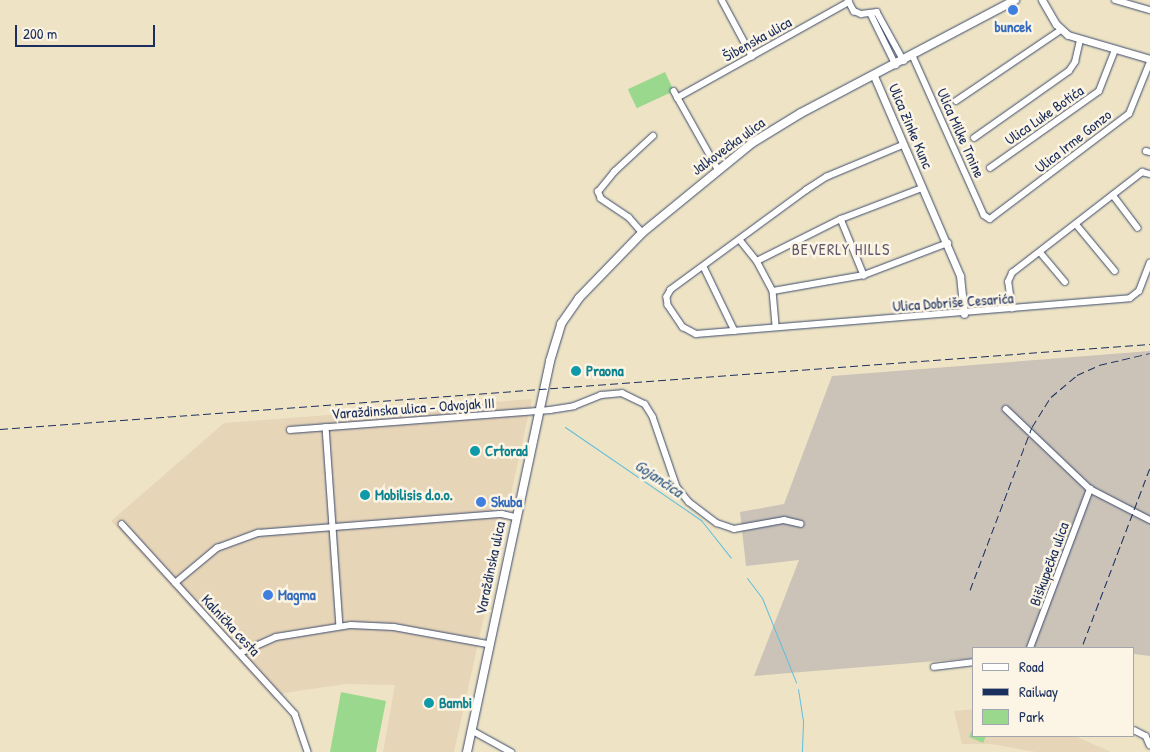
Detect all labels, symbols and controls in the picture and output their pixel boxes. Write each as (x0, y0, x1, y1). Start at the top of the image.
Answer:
marker: buncek (1007, 4, 1019, 16)
street label: Šibenska ulica (720, 13, 794, 65)
scale bar (18, 15, 158, 47)
place label: buncek (995, 18, 1031, 36)
text: 200 m (23, 23, 57, 44)
street label: Ulica Zinke Kunc (885, 81, 937, 171)
street label: Ulica Luke Botića (1001, 81, 1087, 149)
street label: Ulica Milke Tmine (933, 85, 989, 181)
street label: Ulica Irme Gonzo (1031, 106, 1115, 176)
street label: Jalkovečka ulica (688, 113, 768, 179)
district label: BEVERLY HILLS (790, 239, 892, 259)
street label: Ulica Dobriše Cesarića (892, 289, 1014, 315)
place label: Praona (586, 362, 624, 380)
marker: Praona (570, 365, 582, 377)
street label: Varaždinska ulica - Odvojak III (331, 393, 495, 423)
place label: Crtorad (485, 442, 528, 460)
marker: Crtorad (469, 445, 481, 457)
water label: Gojančica (631, 455, 687, 501)
place label: Mobilisis d.o.o. (375, 486, 453, 504)
marker: Mobilisis d.o.o. (359, 489, 371, 501)
place label: Skuba (491, 493, 522, 511)
marker: Skuba (475, 496, 487, 508)
street label: Varaždinska ulica (471, 520, 509, 616)
street label: Biškupečka ulica (1026, 520, 1072, 608)
place label: Magma (278, 586, 316, 604)
marker: Magma (262, 589, 274, 601)
street label: Kalnička cesta (198, 590, 264, 660)
legend (972, 647, 1135, 737)
text: Road (1019, 656, 1044, 677)
text: Railway (1019, 681, 1058, 702)
place label: Bambi (439, 694, 472, 712)
marker: Bambi (423, 697, 435, 709)
text: Park (1019, 706, 1044, 727)

